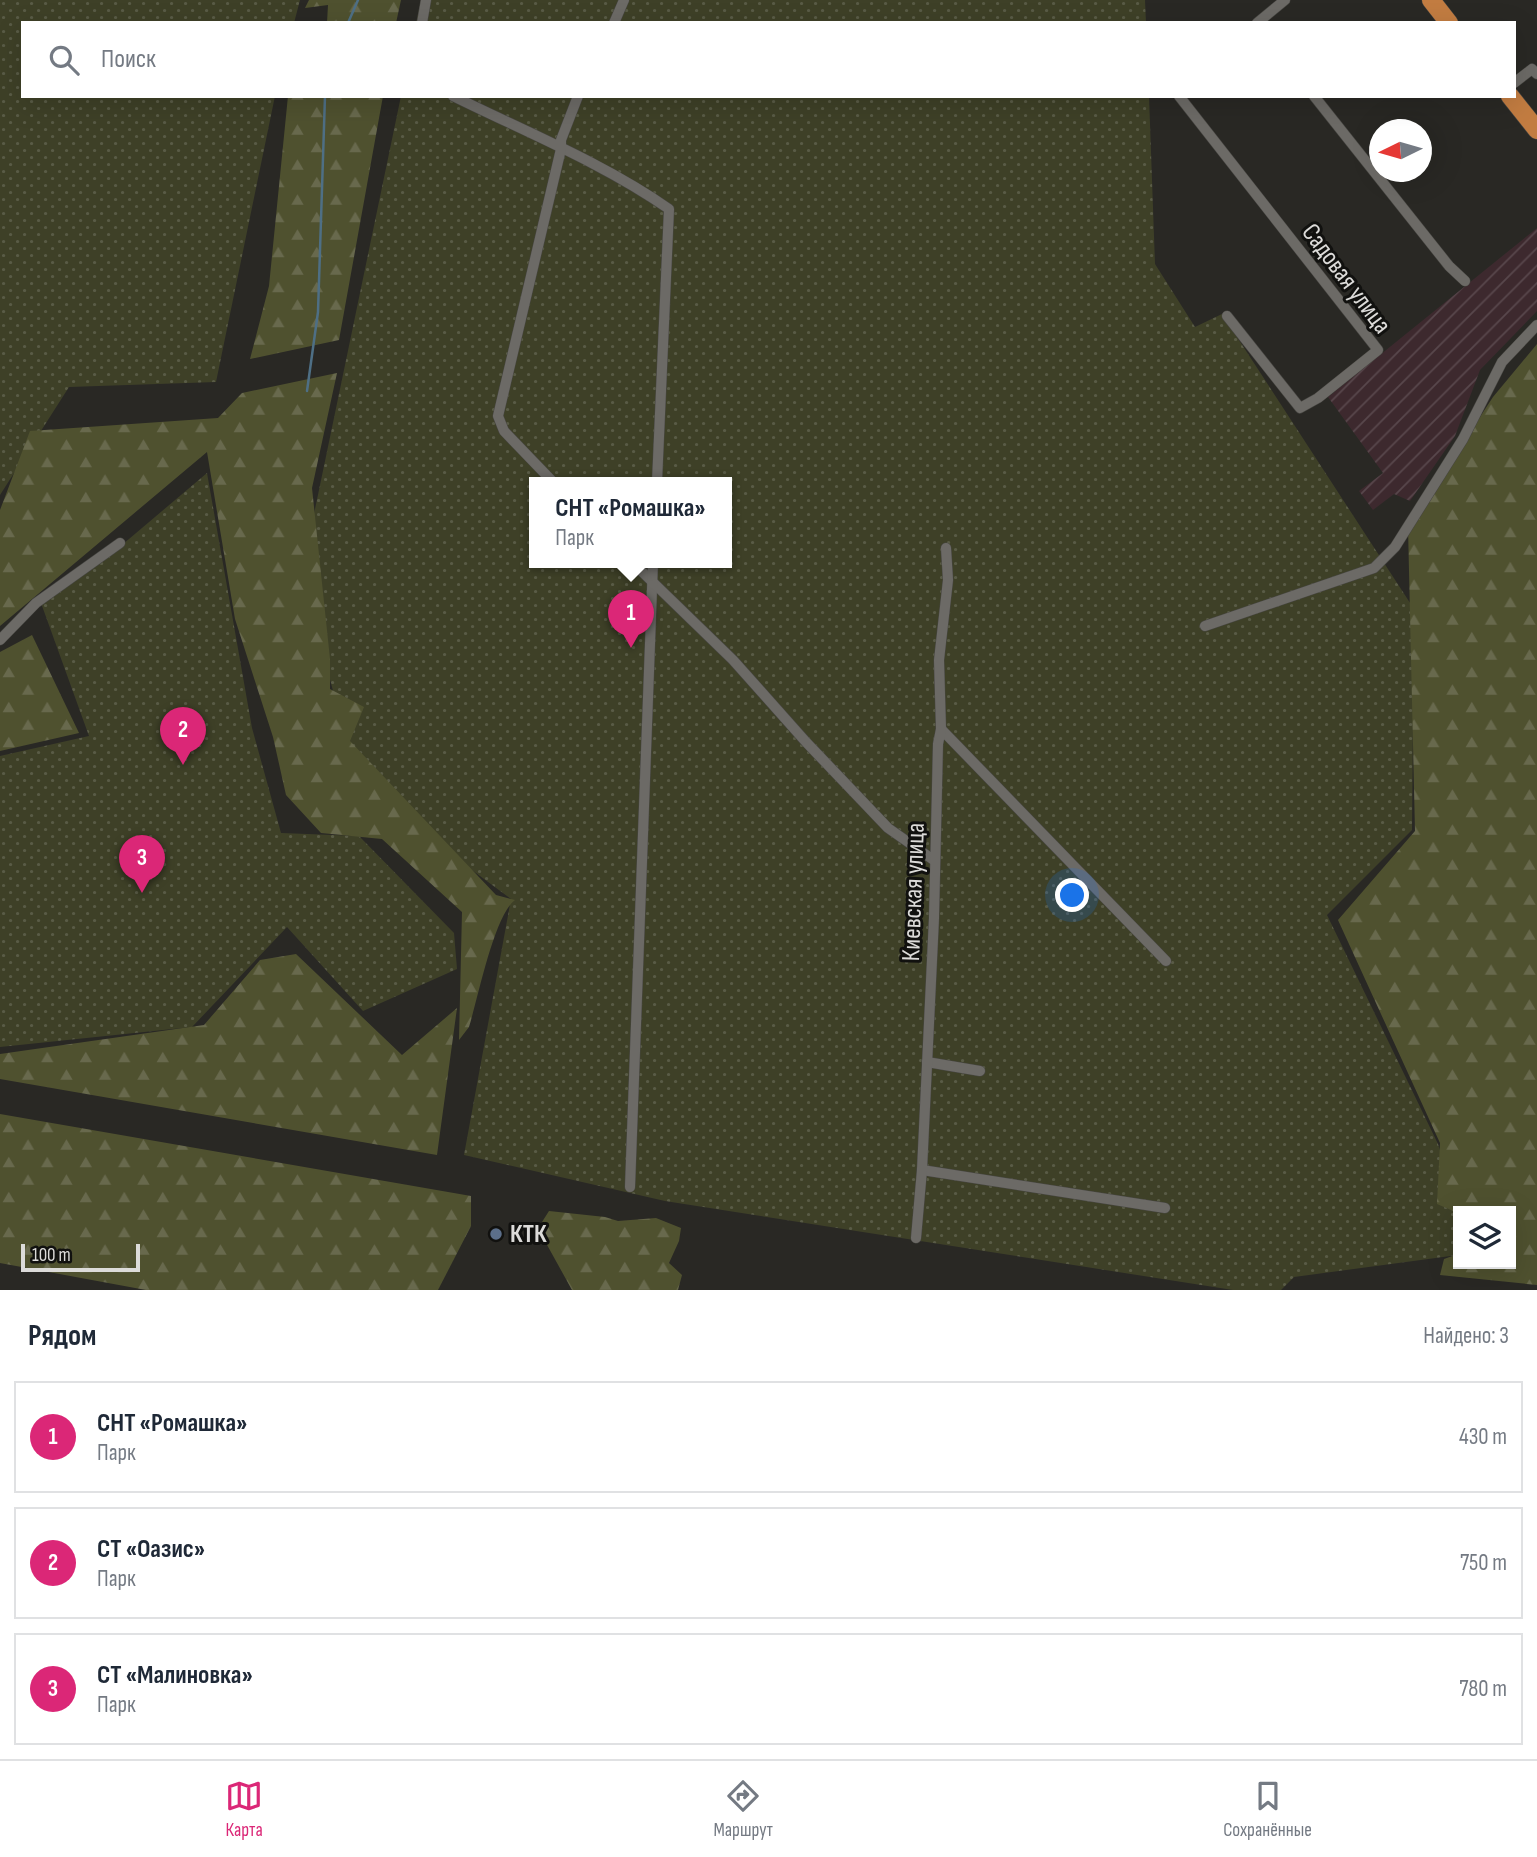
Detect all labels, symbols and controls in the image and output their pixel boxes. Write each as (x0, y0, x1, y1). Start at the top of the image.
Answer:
search box (21, 21, 1516, 98)
icon: search (45, 41, 83, 79)
text: Поиск (101, 44, 156, 75)
north arrow (1369, 119, 1432, 182)
street label: Садовая улица (1295, 218, 1397, 340)
popup (529, 477, 732, 568)
text: СНТ «Ромашка» (555, 493, 706, 524)
text: Парк (555, 524, 594, 552)
pin: 1 (608, 590, 654, 648)
pin: 2 (160, 707, 206, 765)
street label: Киевская улица (896, 822, 932, 962)
pin: 3 (119, 835, 165, 893)
your location (1055, 878, 1089, 912)
map controls (1453, 1206, 1516, 1269)
button: layers (1453, 1206, 1516, 1269)
place label: КТК (510, 1219, 547, 1250)
marker: КТК (488, 1226, 504, 1242)
scale bar (21, 1241, 140, 1273)
text: 100 m (32, 1244, 71, 1267)
text: Рядом (28, 1318, 96, 1354)
text: Найдено: 3 (1423, 1322, 1509, 1350)
text: СНТ «Ромашка» (97, 1408, 247, 1439)
text: 1 (48, 1423, 58, 1451)
text: 430 m (1459, 1423, 1507, 1451)
text: Парк (97, 1439, 136, 1467)
text: СТ «Оазис» (97, 1534, 205, 1565)
text: 2 (48, 1549, 58, 1577)
text: 750 m (1460, 1549, 1507, 1577)
text: Парк (97, 1565, 136, 1593)
text: СТ «Малиновка» (97, 1660, 253, 1691)
text: 3 (48, 1675, 58, 1703)
text: 780 m (1459, 1675, 1507, 1703)
text: Парк (97, 1691, 136, 1719)
tab: Карта (225, 1777, 263, 1842)
tab: Маршрут (713, 1777, 773, 1842)
tab: Сохранённые (1223, 1777, 1312, 1842)

